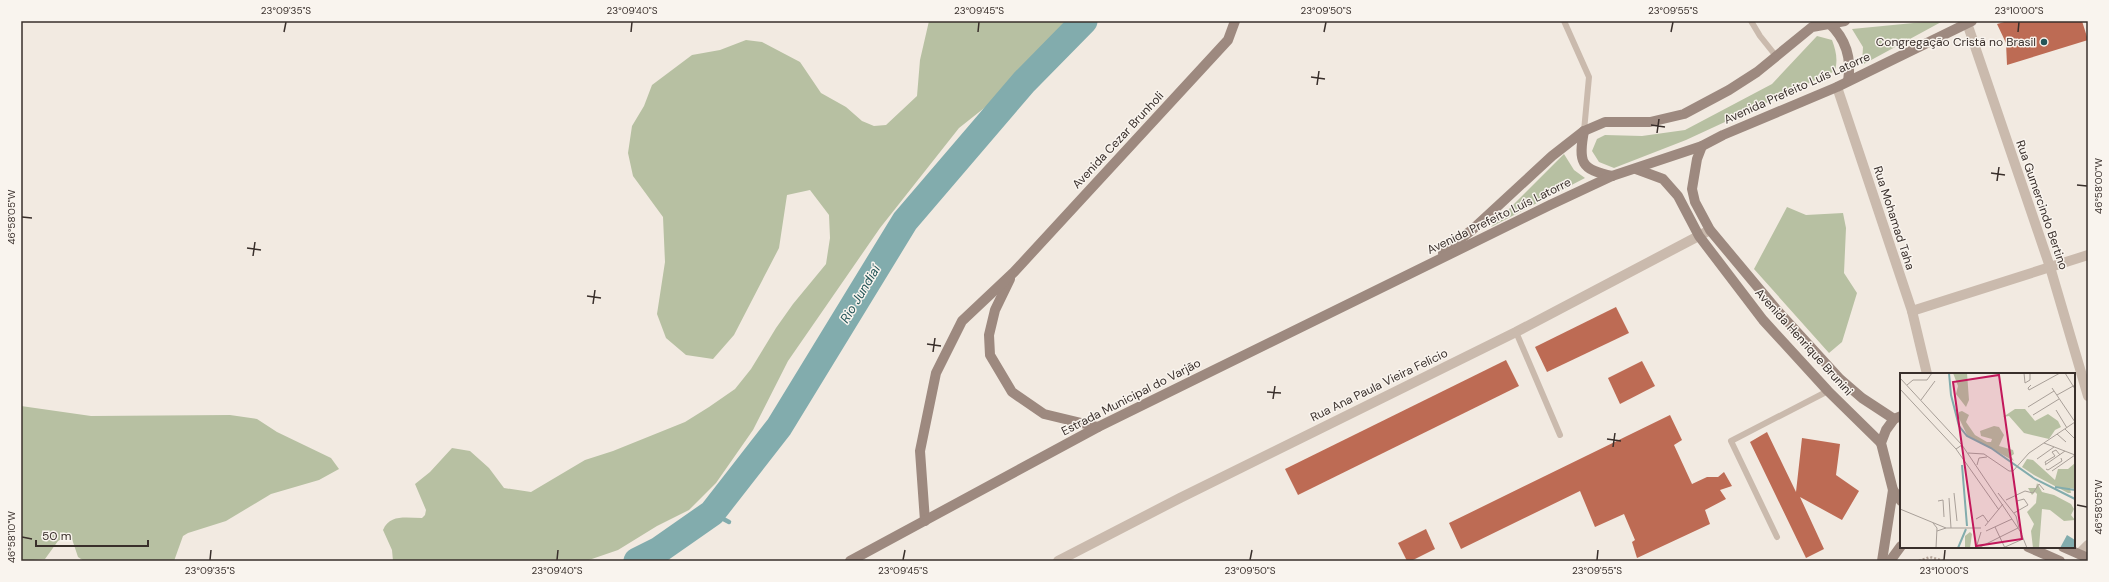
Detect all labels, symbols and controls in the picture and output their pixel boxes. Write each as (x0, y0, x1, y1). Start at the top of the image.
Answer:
text: 23°09'35"S (261, 4, 311, 17)
text: 23°09'40"S (607, 4, 658, 17)
text: 23°09'45"S (954, 4, 1004, 17)
text: 23°09'50"S (1300, 4, 1352, 17)
text: 23°09'55"S (1648, 4, 1698, 17)
text: 23°10'00"S (1994, 4, 2044, 17)
place label: Congregação Cristã no Brasil (1876, 34, 2036, 50)
marker: Congregação Cristã no Brasil (2039, 37, 2049, 47)
street label: Avenida Prefeito Luís Latorre (1721, 48, 1873, 128)
street label: Avenida Cezar Brunholi (1069, 88, 1167, 192)
street label: Rua Gumercindo Bertino (2012, 138, 2072, 272)
text: 46°58'00"W (2092, 158, 2105, 214)
street label: Rua Mohamad Taha (1870, 164, 1918, 272)
street label: Avenida Prefeito Luís Latorre (1424, 174, 1574, 258)
text: 46°58'05"W (5, 189, 18, 244)
water label: Rio Jundiaí (836, 261, 885, 326)
street label: Avenida Henrique Brunini (1752, 285, 1856, 399)
street label: Rua Ana Paula Vieira Felicio (1308, 345, 1450, 425)
street label: Estrada Municipal do Varjão (1059, 355, 1203, 439)
inset map (1900, 373, 2075, 548)
text: 46°58'05"W (2092, 479, 2105, 534)
text: 46°58'10"W (5, 511, 18, 563)
scale bar (36, 522, 148, 548)
text: 50 m (42, 528, 71, 544)
text: 23°09'35"S (185, 564, 235, 577)
text: 23°09'40"S (532, 564, 583, 577)
text: 23°09'45"S (878, 564, 928, 577)
text: 23°09'50"S (1224, 564, 1276, 577)
text: 23°09'55"S (1572, 564, 1622, 577)
text: 23°10'00"S (1919, 564, 1969, 577)

